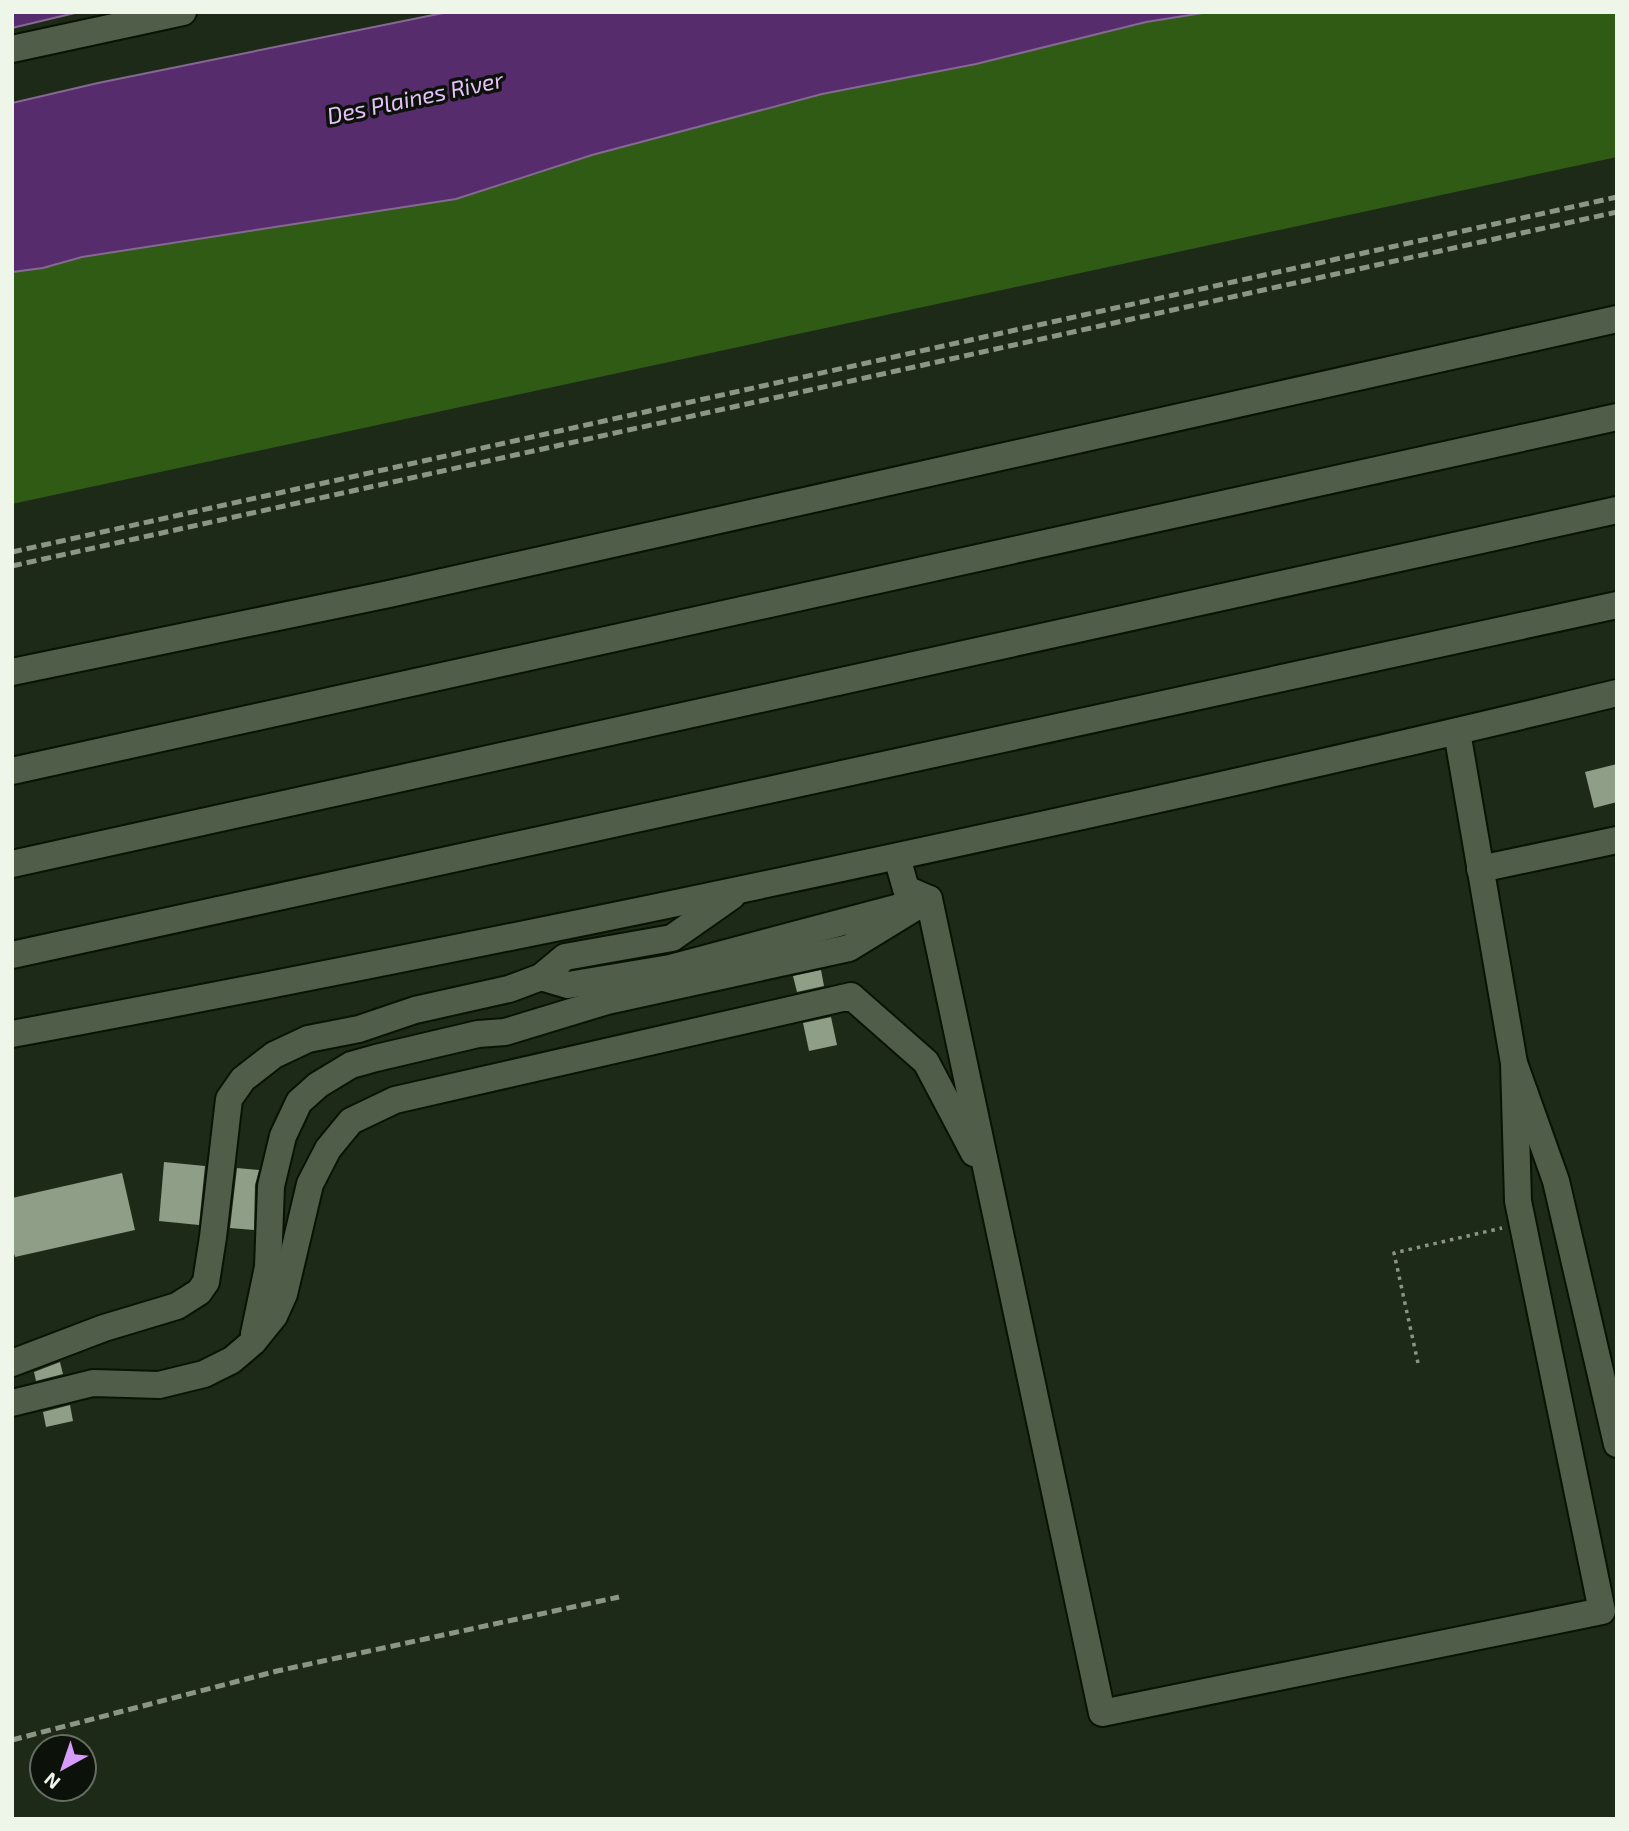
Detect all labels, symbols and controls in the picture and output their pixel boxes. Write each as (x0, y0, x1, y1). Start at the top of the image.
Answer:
water label: Des Plaines River (324, 64, 506, 129)
north arrow (28, 1733, 98, 1803)
text: N (39, 1768, 64, 1795)

